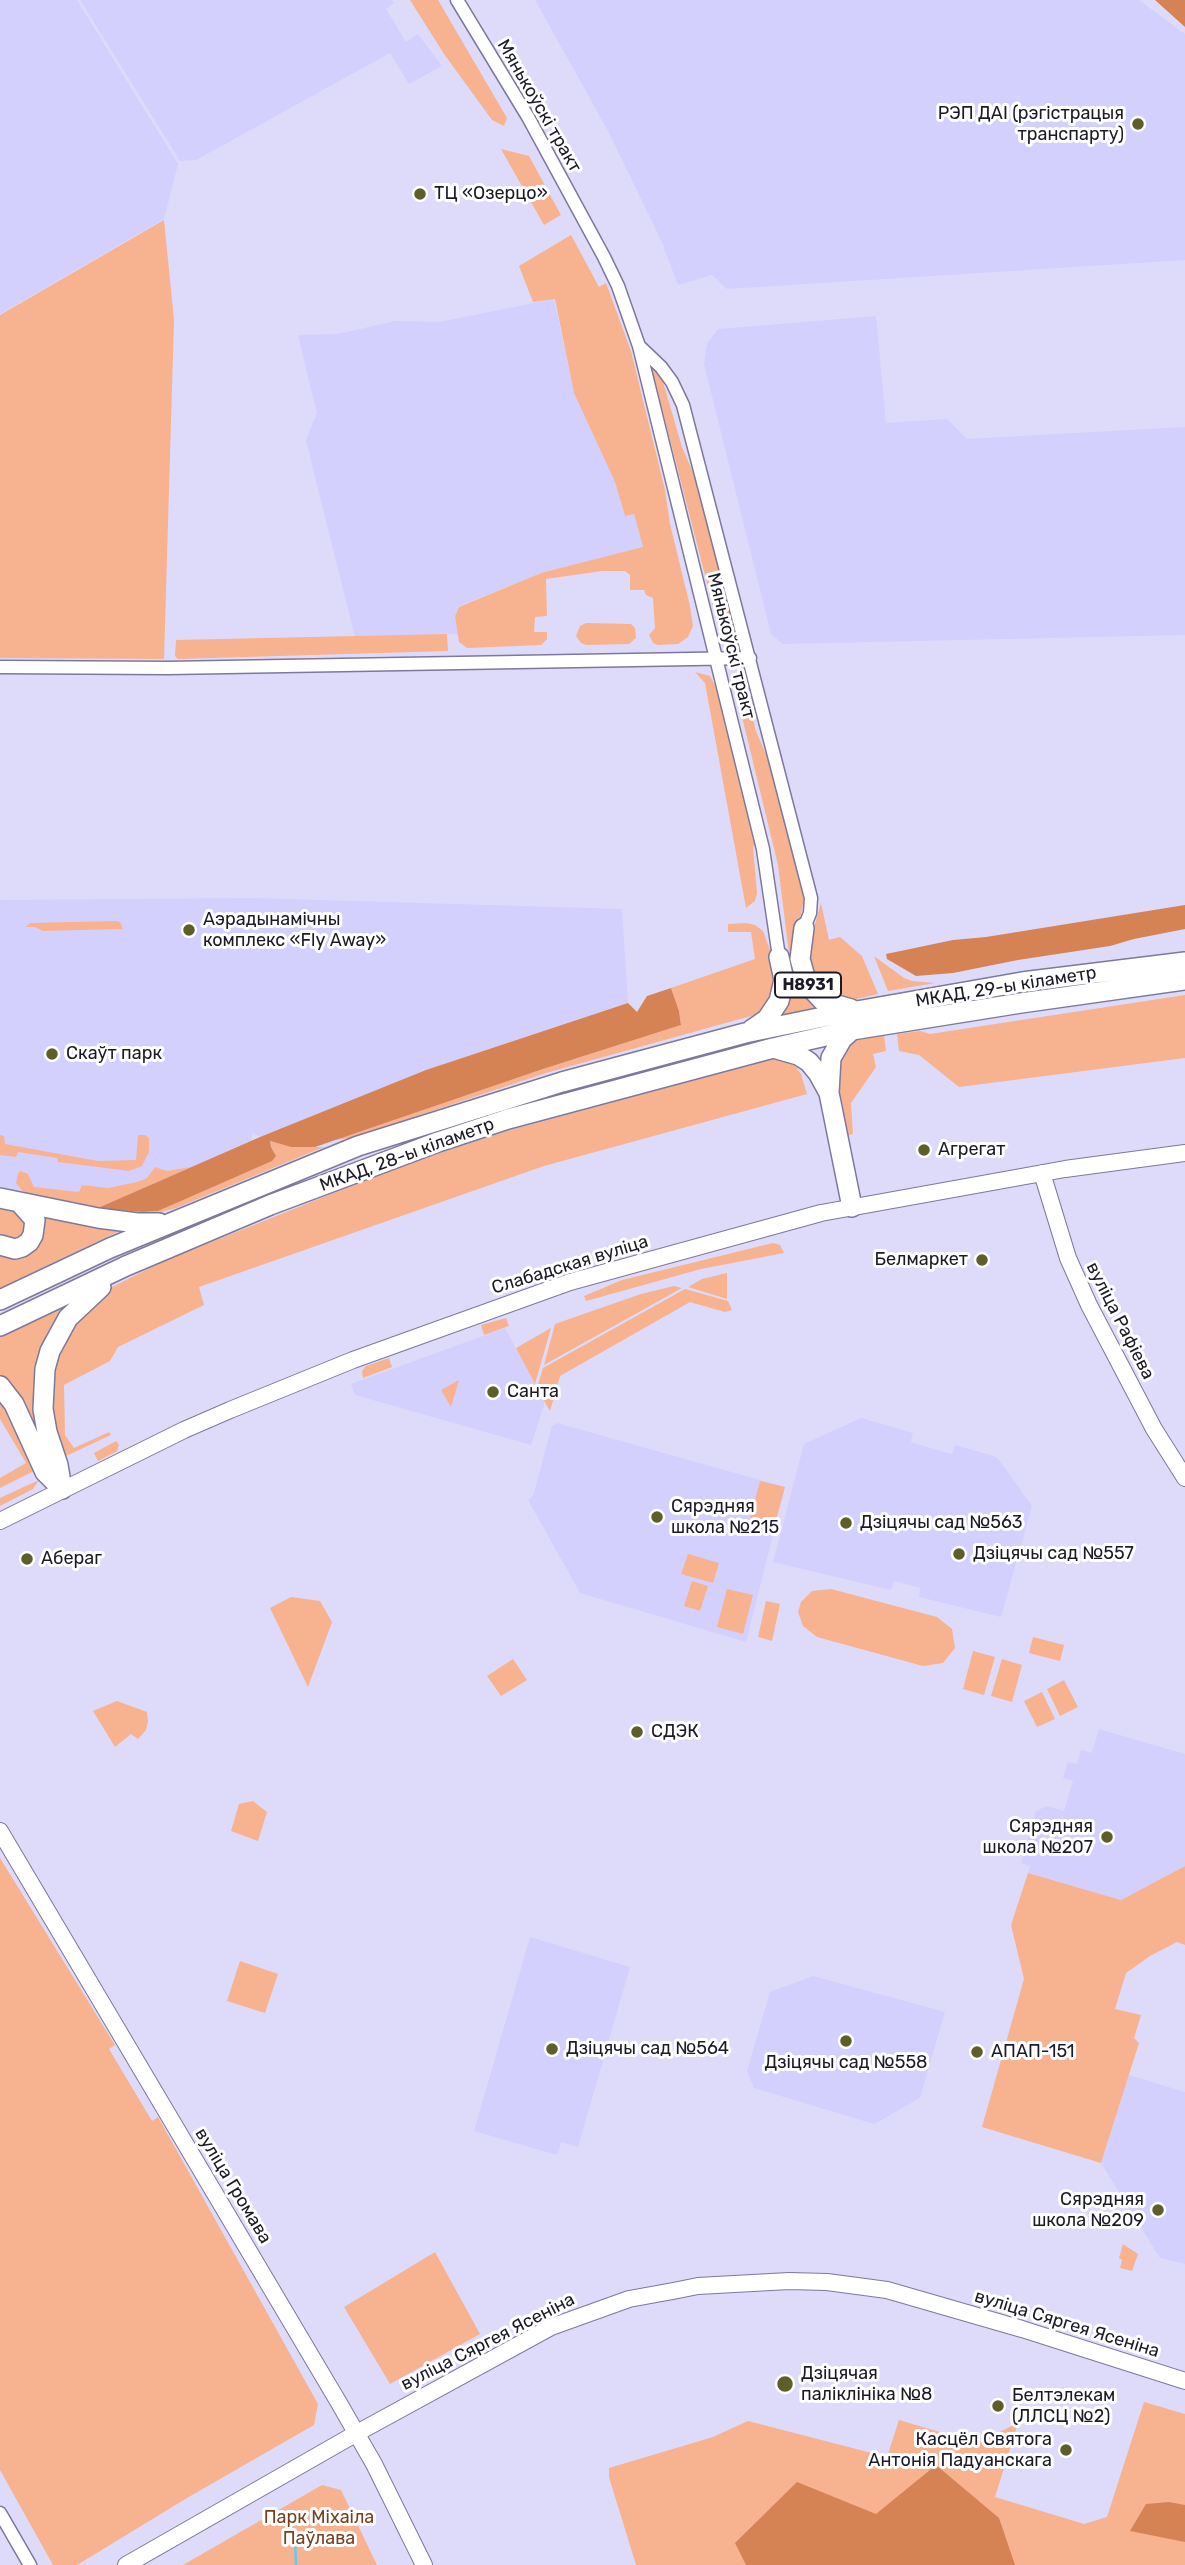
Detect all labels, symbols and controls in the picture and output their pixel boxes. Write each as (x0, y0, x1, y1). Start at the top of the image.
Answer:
street label: Мянькоўскі тракт (492, 36, 586, 176)
place label: РЭП ДАІ (рэгістрацыя транспарту) (938, 103, 1124, 146)
marker: РЭП ДАІ (рэгістрацыя транспарту) (1130, 116, 1146, 132)
place label: ТЦ «Озерцо» (434, 183, 548, 205)
marker: ТЦ «Озерцо» (412, 186, 428, 202)
street label: Мянькоўскі тракт (702, 571, 760, 721)
place label: Аэрадынамічны комплекс «Fly Away» (203, 909, 386, 951)
marker: Аэрадынамічны комплекс «Fly Away» (181, 922, 197, 938)
street label: МКАД, 29-ы кіламетр (914, 962, 1098, 1012)
road number: Н8931 (775, 973, 841, 998)
place label: Скаўт парк (66, 1043, 162, 1065)
marker: Скаўт парк (44, 1046, 60, 1062)
street label: МКАД, 28-ы кіламетр (317, 1113, 497, 1197)
place label: Агрегат (938, 1139, 1005, 1161)
marker: Агрегат (916, 1142, 932, 1158)
street label: Слабадская вуліца (489, 1231, 651, 1299)
place label: Белмаркет (875, 1249, 968, 1271)
marker: Белмаркет (974, 1252, 990, 1268)
street label: вуліца Рафіева (1081, 1259, 1159, 1383)
place label: Санта (507, 1381, 559, 1403)
marker: Санта (485, 1384, 501, 1400)
place label: Сярэдняя школа №215 (671, 1496, 779, 1538)
marker: Сярэдняя школа №215 (649, 1509, 665, 1525)
place label: Дзіцячы сад №563 (860, 1512, 1023, 1534)
marker: Дзіцячы сад №563 (838, 1515, 854, 1531)
place label: Дзіцячы сад №557 (973, 1543, 1134, 1565)
marker: Дзіцячы сад №557 (951, 1546, 967, 1562)
place label: Абераг (41, 1548, 102, 1570)
marker: Абераг (19, 1551, 35, 1567)
place label: СДЭК (651, 1721, 699, 1743)
marker: СДЭК (629, 1724, 645, 1740)
place label: Сярэдняя школа №207 (983, 1816, 1093, 1858)
marker: Сярэдняя школа №207 (1099, 1829, 1115, 1845)
marker: Дзіцячы сад №558 (838, 2033, 854, 2049)
place label: Дзіцячы сад №564 (566, 2038, 729, 2060)
marker: Дзіцячы сад №564 (544, 2041, 560, 2057)
place label: АПАП-151 (991, 2041, 1075, 2063)
marker: АПАП-151 (969, 2044, 985, 2060)
place label: Дзіцячы сад №558 (764, 2052, 928, 2074)
street label: вуліца Громава (190, 2124, 276, 2248)
place label: Сярэдняя школа №209 (1032, 2189, 1144, 2232)
marker: Сярэдняя школа №209 (1150, 2202, 1166, 2218)
street label: вуліца Сяргея Ясеніна (972, 2286, 1162, 2362)
street label: вуліца Сяргея Ясеніна (397, 2289, 579, 2395)
place label: Дзіцячая паліклініка №8 (801, 2363, 932, 2406)
marker: Дзіцячая паліклініка №8 (775, 2374, 795, 2394)
place label: Белтэлекам (ЛЛСЦ №2) (1012, 2385, 1115, 2428)
marker: Белтэлекам (ЛЛСЦ №2) (990, 2398, 1006, 2414)
place label: Касцёл Святога Антонія Падуанскага (868, 2429, 1052, 2472)
marker: Касцёл Святога Антонія Падуанскага (1058, 2442, 1074, 2458)
park label: Парк Міхаіла Паўлава (264, 2507, 374, 2550)

